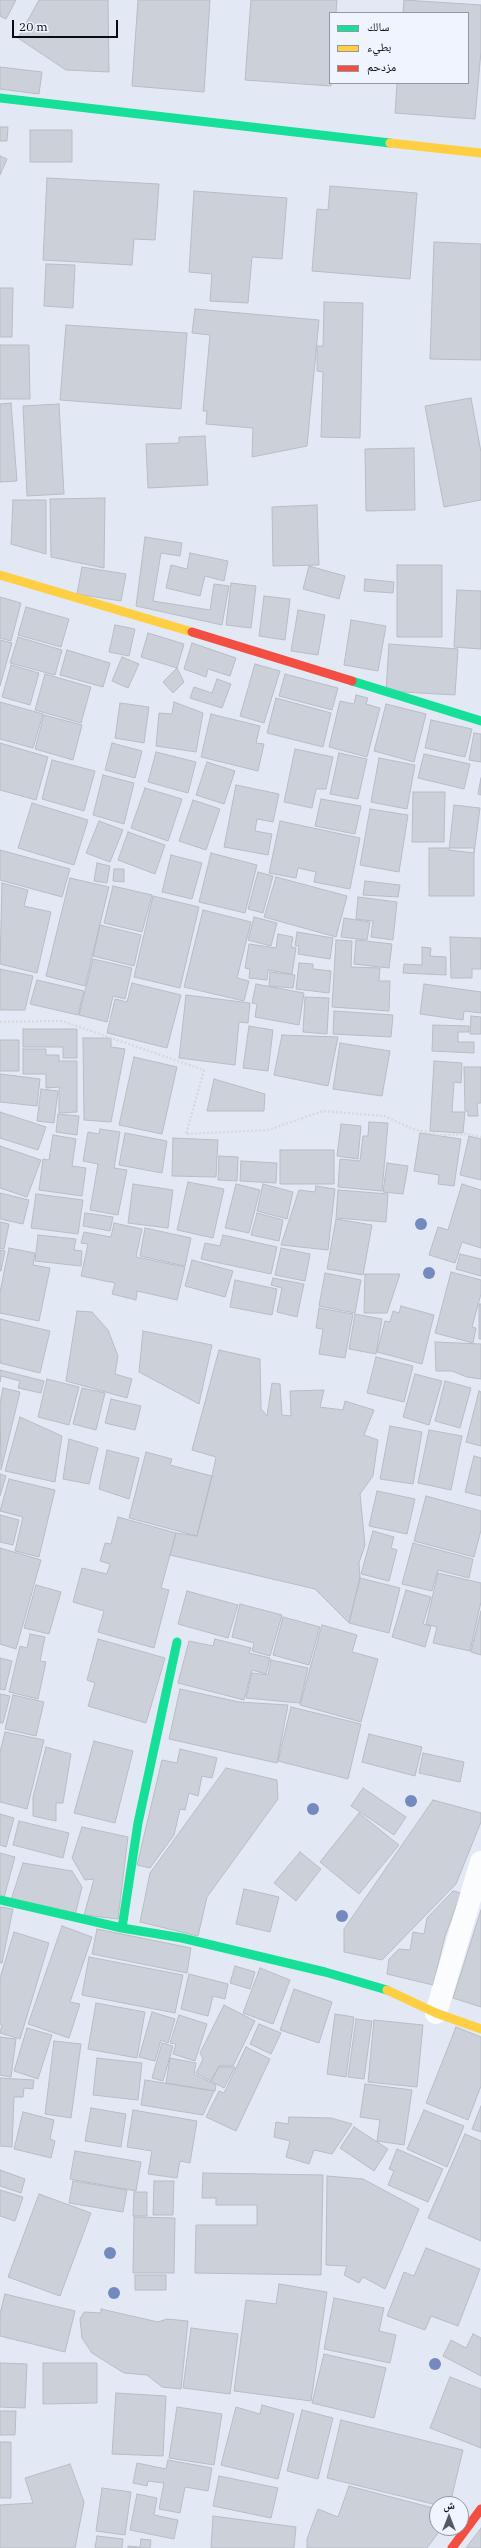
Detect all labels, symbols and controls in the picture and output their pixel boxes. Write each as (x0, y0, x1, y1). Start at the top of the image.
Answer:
scale bar (14, 12, 120, 38)
legend (329, 12, 469, 84)
text: 20 m (19, 19, 48, 34)
text: سالك (367, 19, 389, 34)
text: بطيء (367, 39, 391, 54)
text: مزدحم (367, 59, 396, 74)
north arrow (429, 2496, 469, 2536)
text: ش (443, 2498, 455, 2512)

